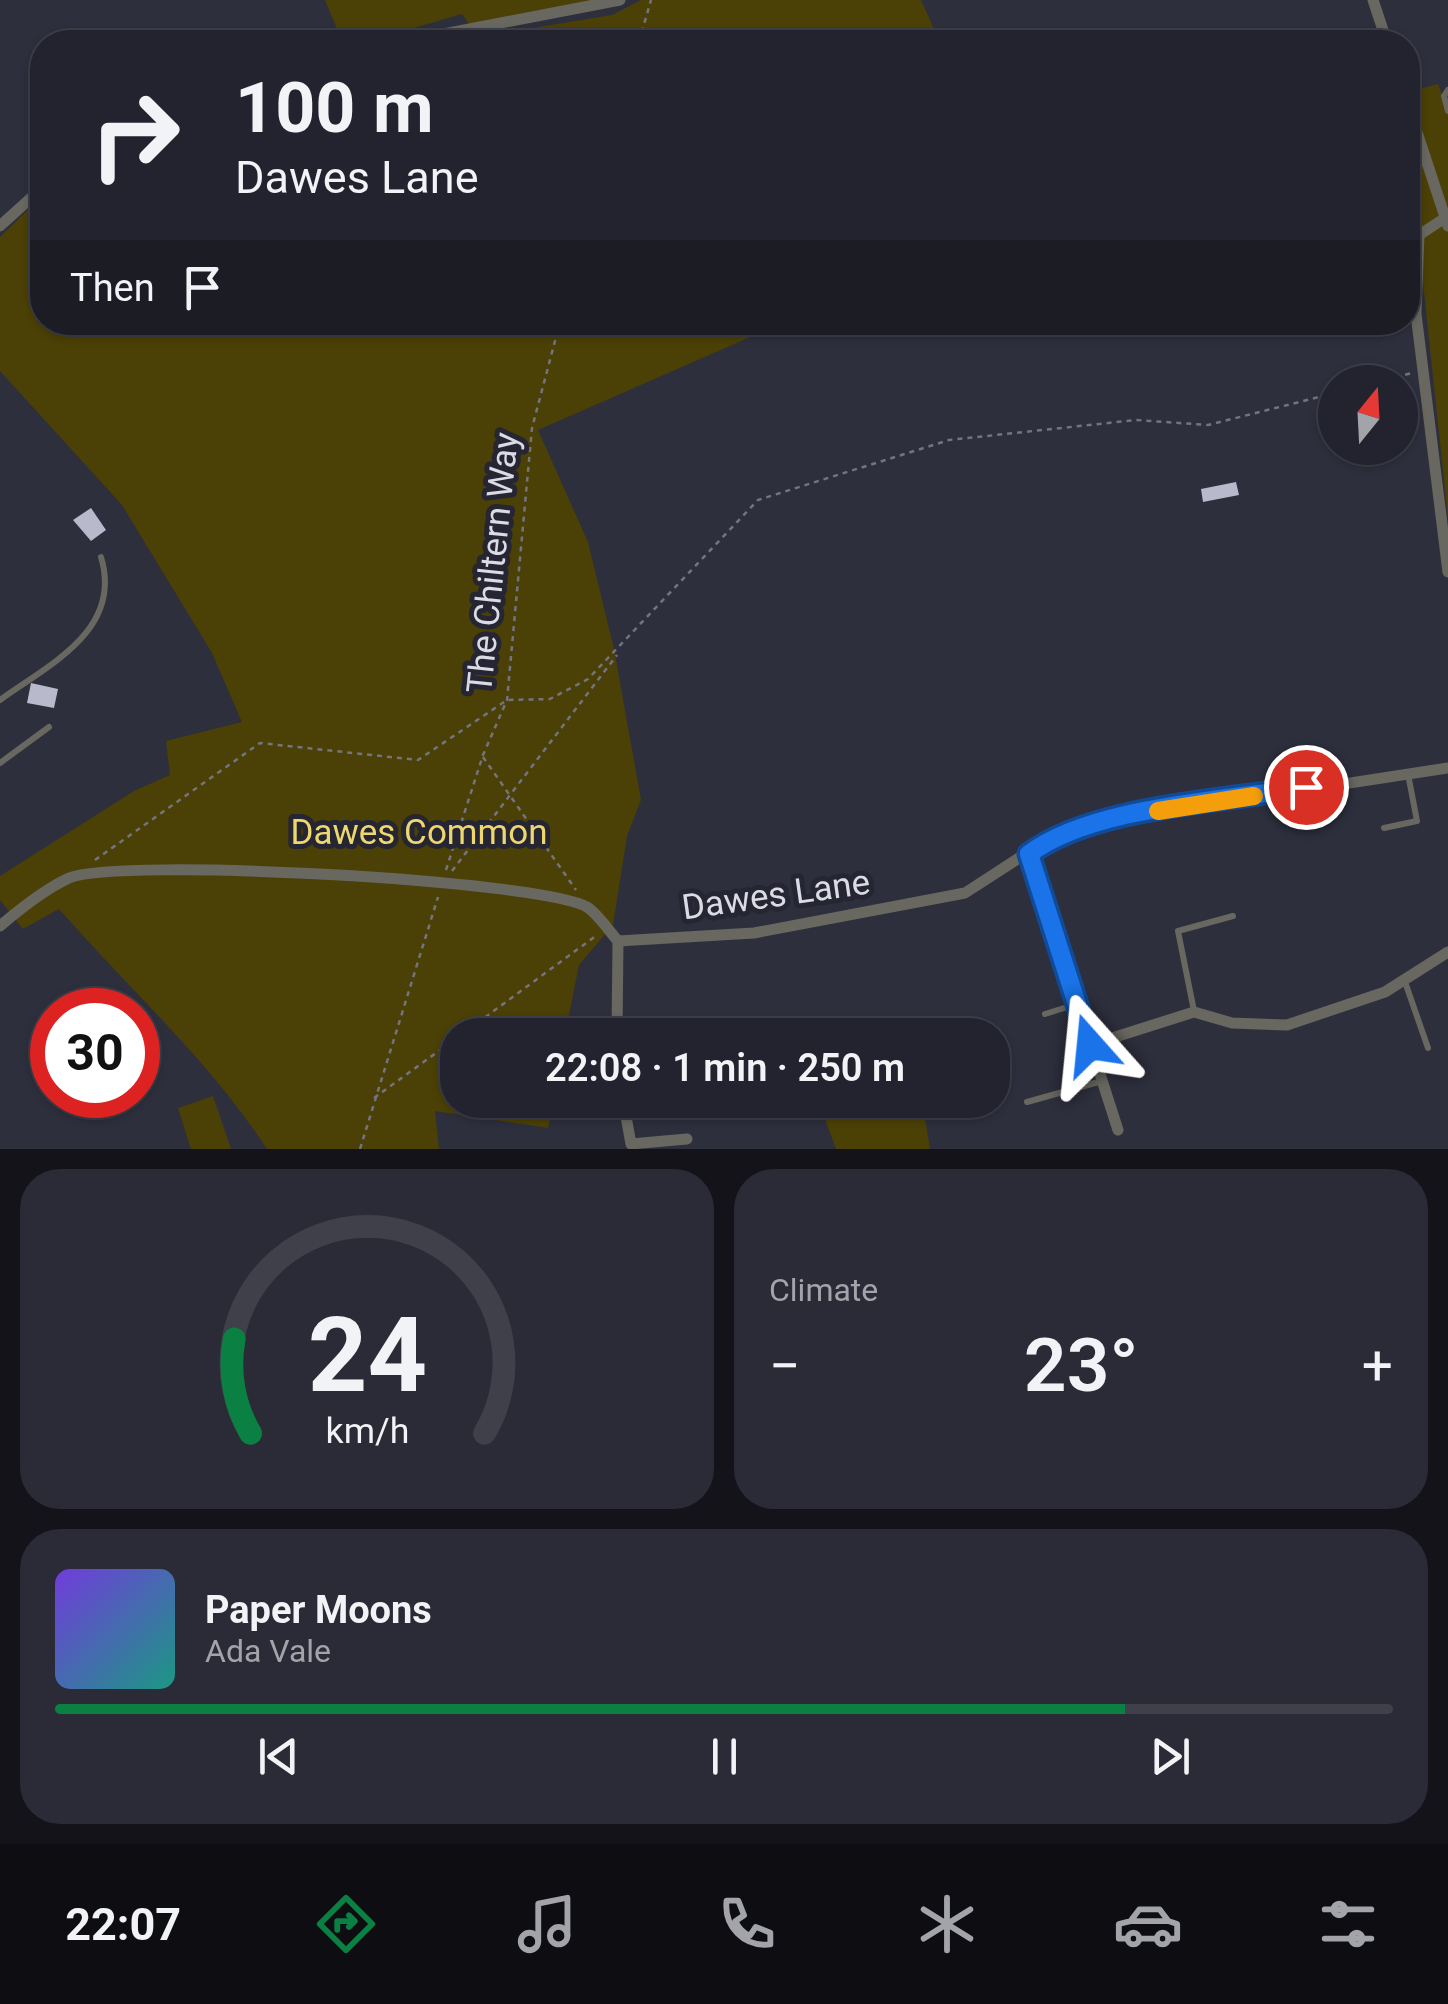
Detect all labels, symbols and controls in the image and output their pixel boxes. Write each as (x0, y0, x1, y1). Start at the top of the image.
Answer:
text: 100 m (235, 67, 434, 149)
icon: right (70, 70, 200, 200)
text: Dawes Lane (235, 151, 479, 204)
icon: arrive (175, 260, 230, 315)
text: Then (70, 266, 155, 310)
north arrow (1318, 365, 1418, 465)
map controls (1318, 365, 1418, 465)
street label: The Chiltern Way (459, 430, 527, 696)
pin (1264, 745, 1349, 830)
icon: arrive (1279, 760, 1334, 815)
park label: Dawes Common (290, 812, 548, 853)
street label: Dawes Lane (679, 862, 873, 928)
speed limit sign: 30 (30, 988, 160, 1118)
position arrow (1038, 993, 1142, 1097)
text: 22:08 · 1 min · 250 m (545, 1046, 905, 1090)
text: Climate (769, 1271, 878, 1309)
text: 24 (307, 1295, 427, 1416)
text: 23° (1024, 1321, 1138, 1409)
text: − (769, 1334, 800, 1398)
text: + (1362, 1334, 1393, 1398)
text: km/h (325, 1410, 409, 1452)
text: Paper Moons (205, 1588, 432, 1632)
text: Ada Vale (205, 1632, 331, 1670)
icon: previous (251, 1729, 306, 1784)
icon: pause (697, 1729, 752, 1784)
icon: next (1143, 1729, 1198, 1784)
icon: directions (311, 1889, 381, 1959)
icon: music (512, 1889, 582, 1959)
icon: phone (712, 1889, 782, 1959)
icon: climate (912, 1889, 982, 1959)
icon: car (1113, 1889, 1183, 1959)
icon: filters (1313, 1889, 1383, 1959)
text: 22:07 (65, 1898, 181, 1951)

